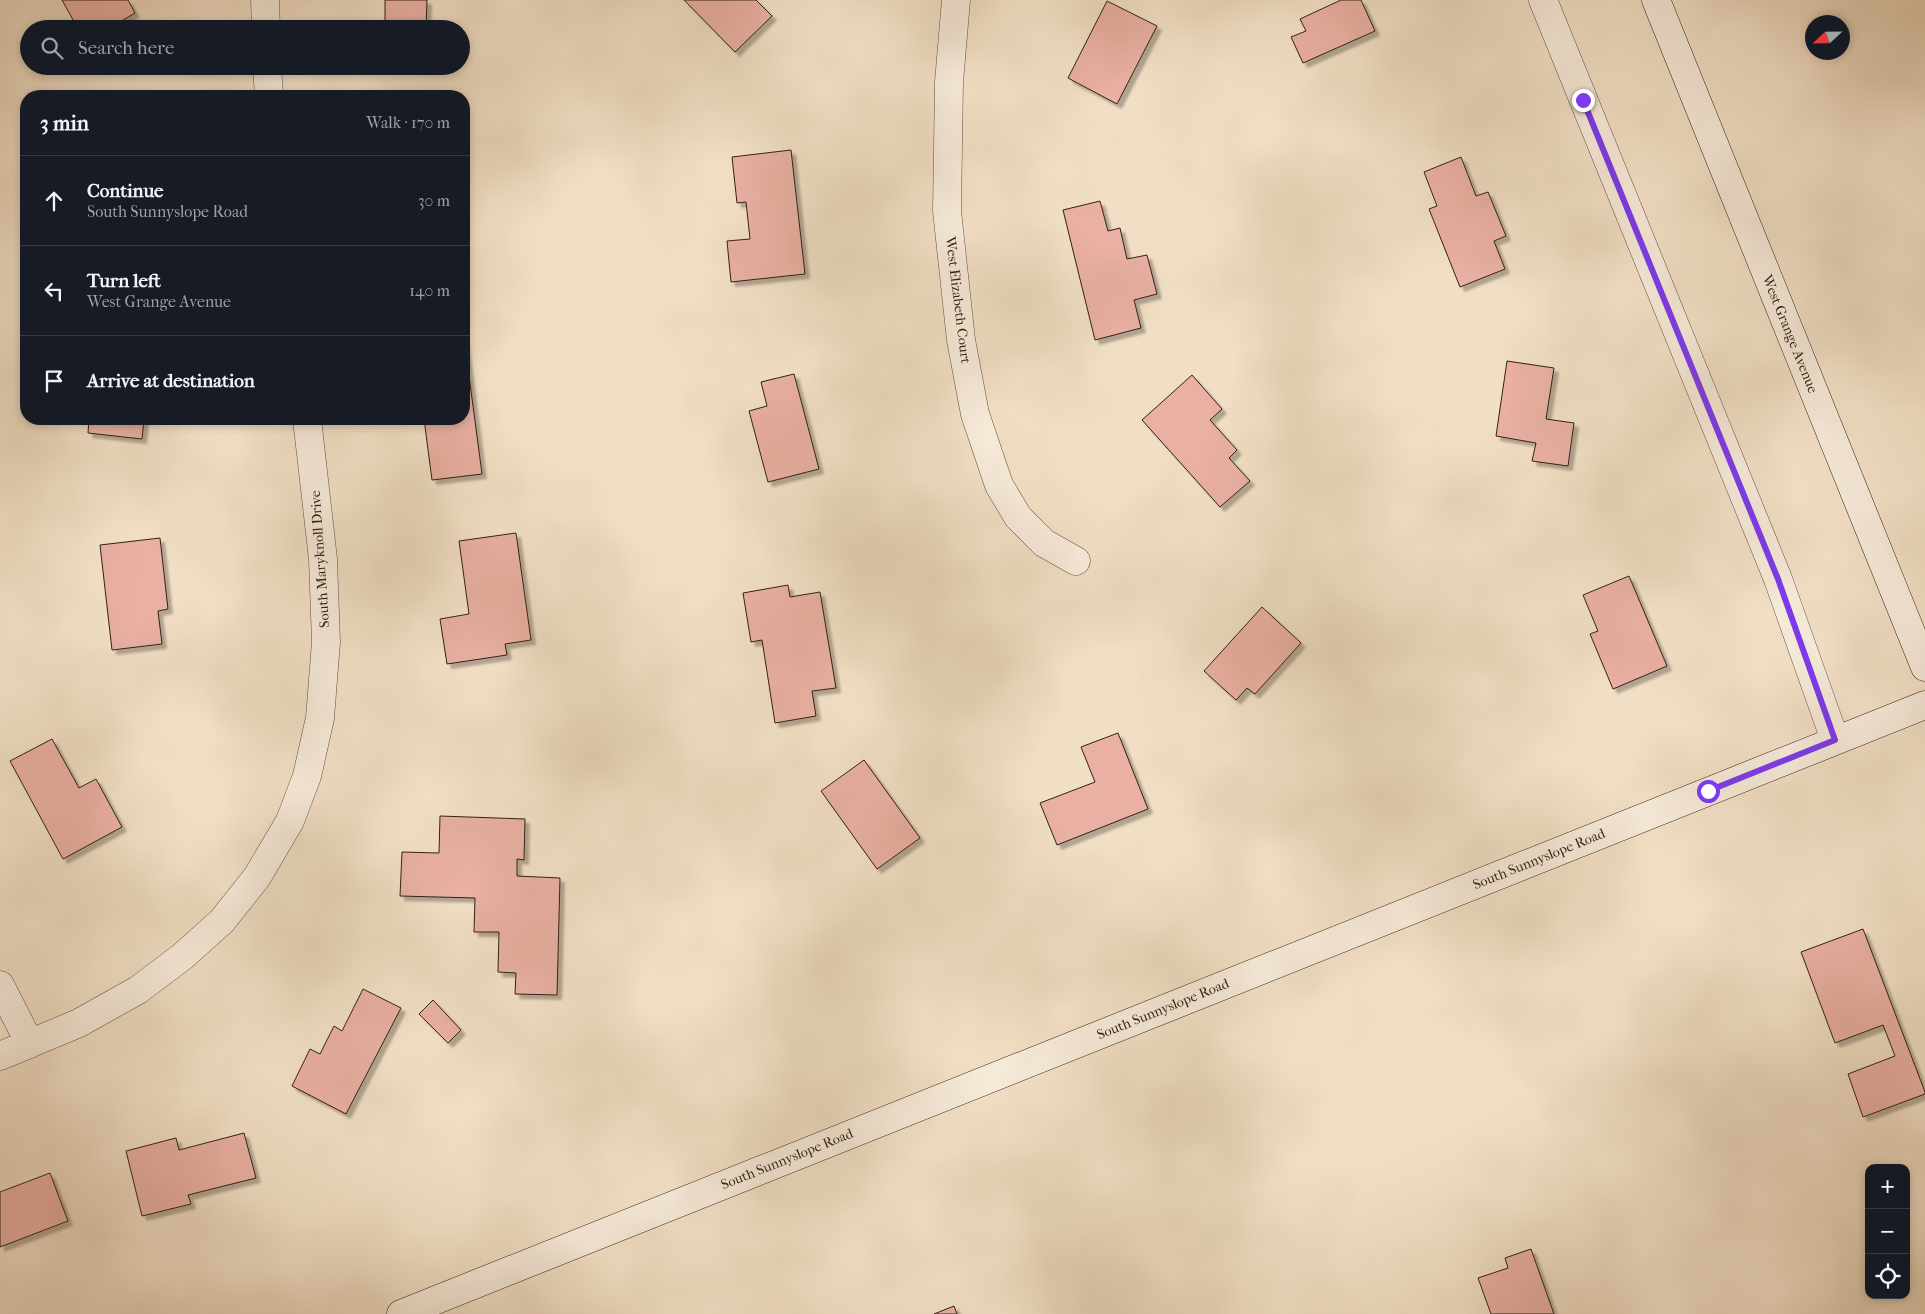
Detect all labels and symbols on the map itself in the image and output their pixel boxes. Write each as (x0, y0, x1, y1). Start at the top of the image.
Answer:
north arrow (1805, 15, 1850, 60)
route end (1572, 89, 1595, 112)
street label: West Elizabeth Court (942, 235, 974, 364)
street label: West Grange Avenue (1758, 271, 1822, 396)
street label: South Maryknoll Drive (307, 490, 333, 628)
route start (1697, 780, 1720, 803)
street label: South Sunnyslope Road (1470, 825, 1608, 893)
street label: South Sunnyslope Road (1094, 975, 1232, 1043)
street label: South Sunnyslope Road (718, 1125, 856, 1193)

